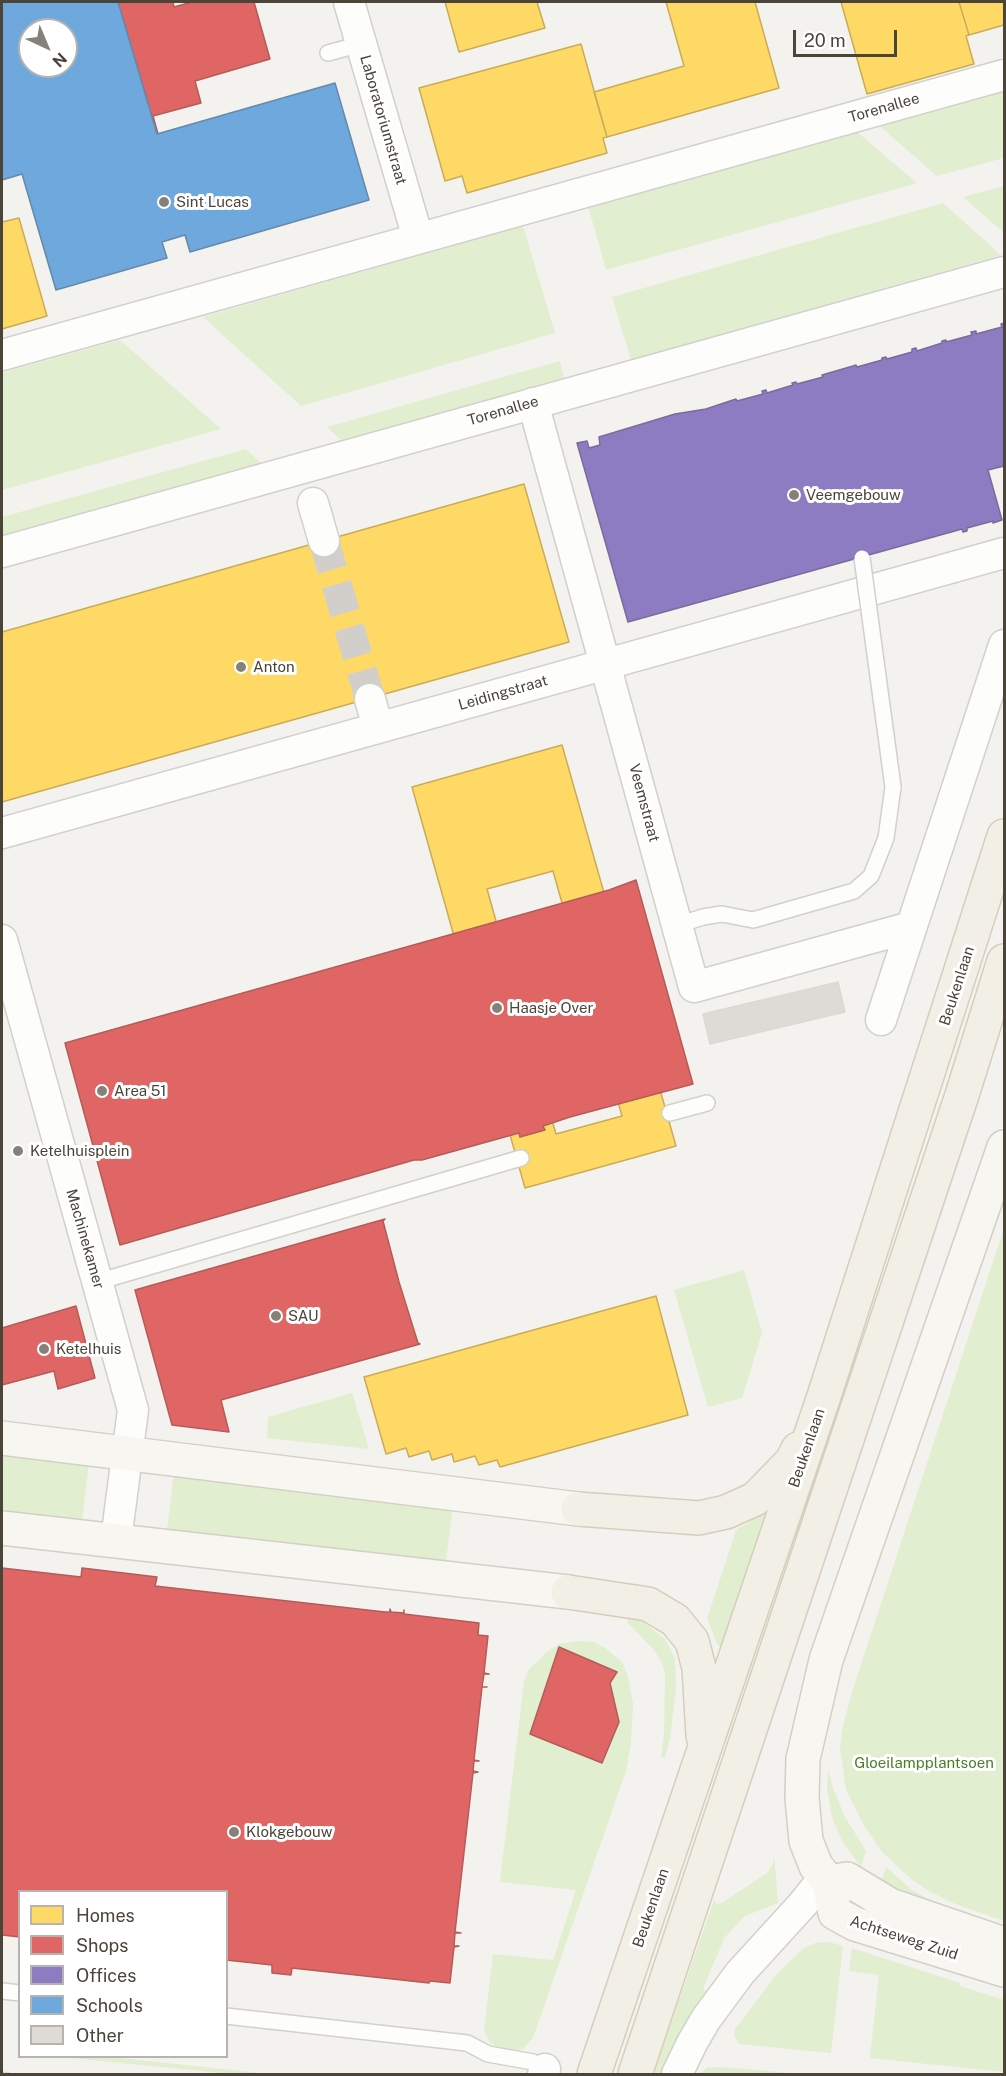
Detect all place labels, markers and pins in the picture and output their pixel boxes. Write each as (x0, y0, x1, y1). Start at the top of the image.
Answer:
place label: Sint Lucas (176, 193, 249, 211)
marker: Sint Lucas (157, 195, 171, 209)
place label: Veemgebouw (806, 486, 901, 504)
marker: Veemgebouw (787, 488, 801, 502)
place label: Anton (253, 658, 295, 676)
marker: Anton (234, 660, 248, 674)
place label: Haasje Over (509, 999, 593, 1017)
marker: Haasje Over (490, 1001, 504, 1015)
place label: Area 51 (114, 1082, 166, 1100)
marker: Area 51 (95, 1084, 109, 1098)
place label: Ketelhuisplein (30, 1142, 129, 1160)
marker: Ketelhuisplein (11, 1144, 25, 1158)
place label: SAU (288, 1307, 318, 1325)
marker: SAU (269, 1309, 283, 1323)
place label: Ketelhuis (56, 1340, 121, 1358)
marker: Ketelhuis (37, 1342, 51, 1356)
place label: Klokgebouw (246, 1823, 332, 1841)
marker: Klokgebouw (227, 1825, 241, 1839)

